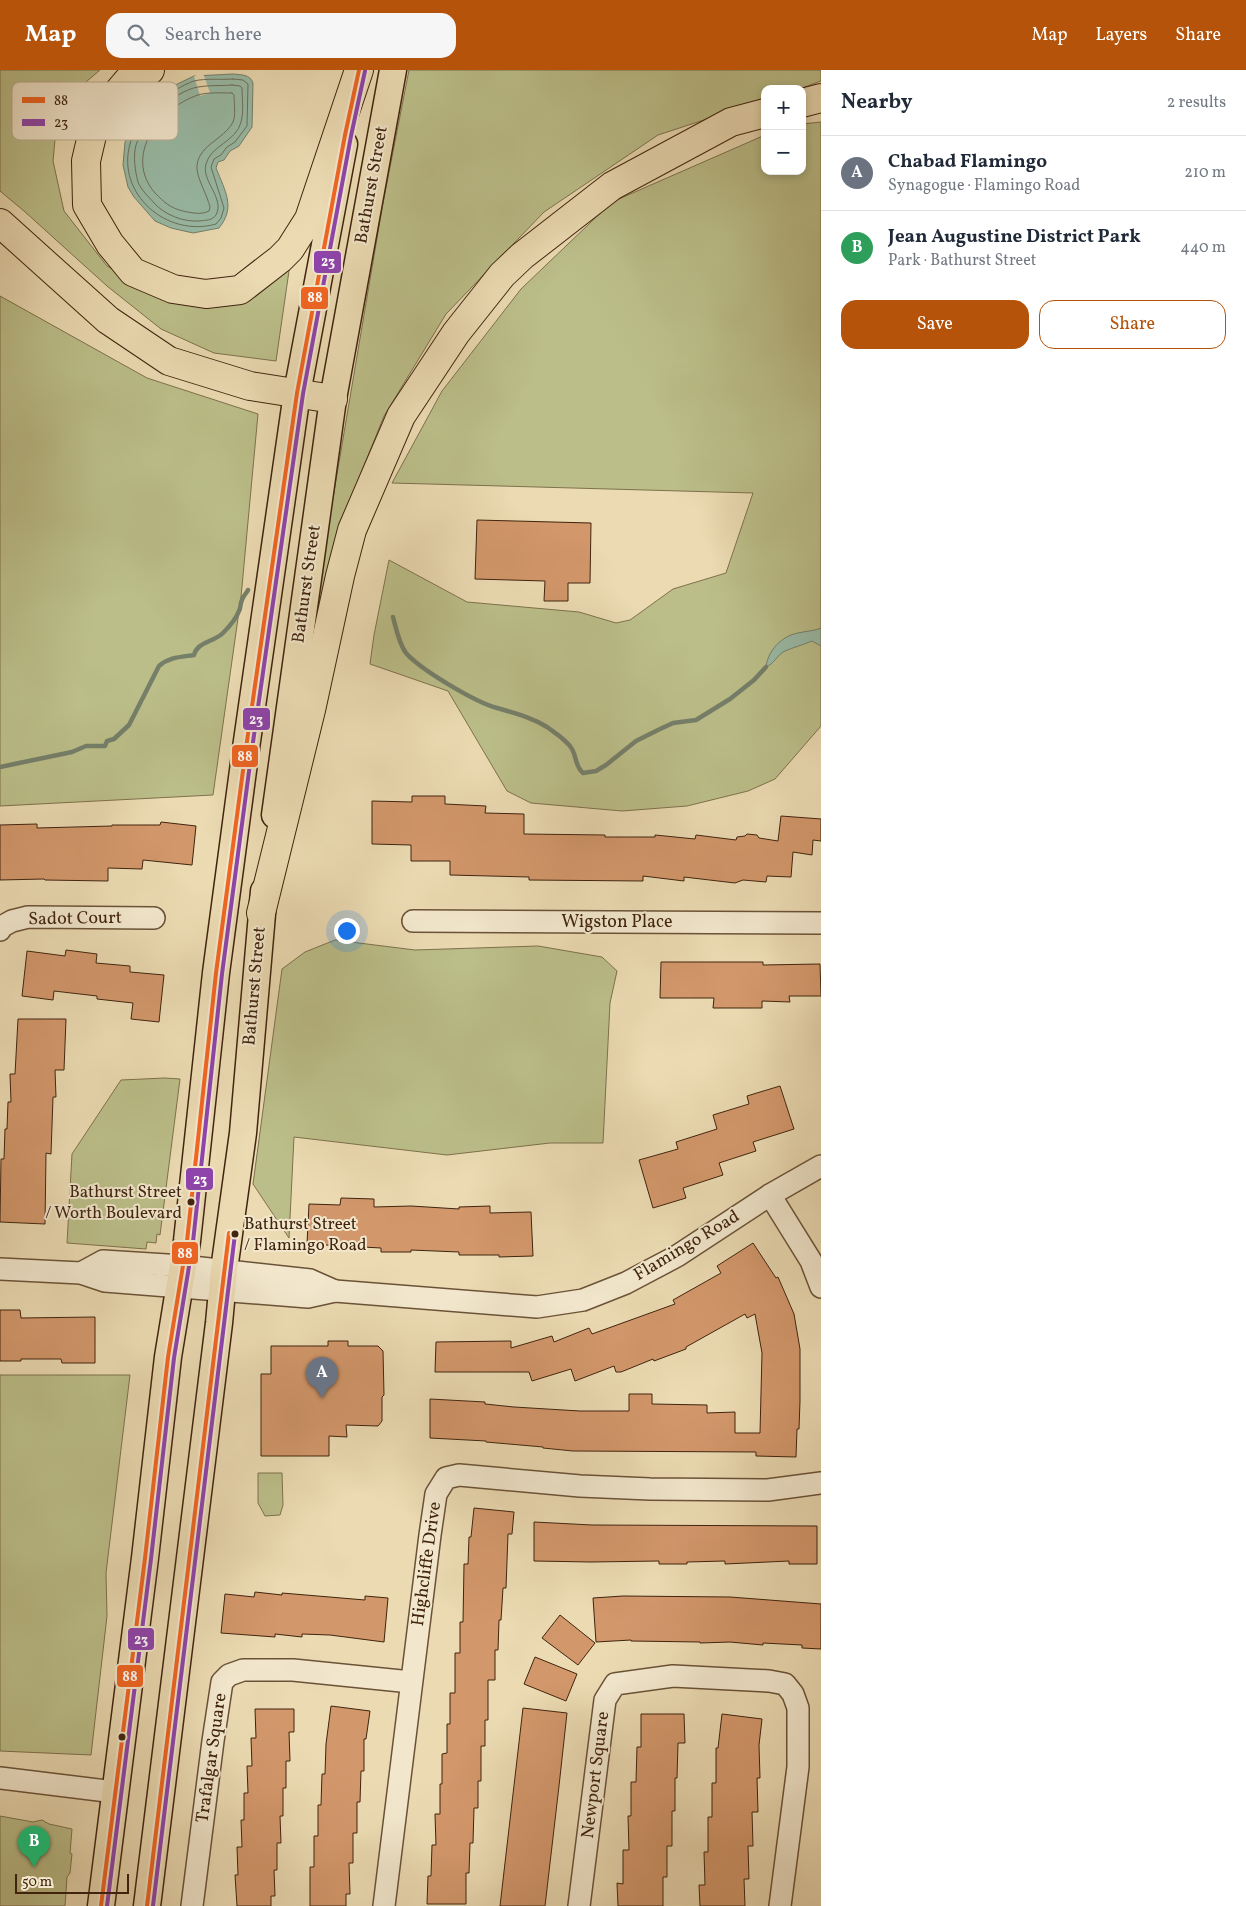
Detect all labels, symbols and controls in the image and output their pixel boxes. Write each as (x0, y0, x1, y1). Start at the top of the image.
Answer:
search box (106, 13, 456, 58)
text: Map (25, 18, 76, 52)
icon: search (124, 21, 152, 49)
text: Search here (164, 22, 262, 48)
text: Map (1031, 23, 1067, 48)
text: Layers (1095, 23, 1147, 48)
text: Share (1175, 23, 1221, 48)
legend (12, 82, 178, 140)
map controls (761, 85, 806, 175)
button: + (761, 85, 806, 130)
text: Nearby (841, 88, 912, 117)
text: 88 (54, 92, 68, 111)
text: 2 results (1167, 92, 1226, 114)
text: 23 (54, 114, 68, 133)
street label: Bathurst Street (349, 124, 395, 246)
button: − (761, 130, 806, 175)
text: Chabad Flamingo (888, 149, 1047, 175)
text: A (851, 162, 863, 184)
text: 210 m (1184, 162, 1226, 184)
text: Synagogue · Flamingo Road (888, 175, 1080, 197)
text: Jean Augustine District Park (888, 224, 1141, 250)
text: B (852, 237, 862, 259)
text: 440 m (1180, 237, 1226, 259)
line badge: 23 (313, 250, 342, 274)
text: Park · Bathurst Street (888, 250, 1036, 272)
text: 23 (321, 253, 335, 272)
line badge: 88 (300, 286, 329, 310)
text: 88 (307, 289, 323, 308)
button: Save (841, 300, 1029, 349)
button: Share (1039, 300, 1226, 349)
street label: Bathurst Street (286, 523, 328, 645)
line badge: 23 (242, 707, 271, 731)
text: 23 (249, 711, 263, 730)
line badge: 88 (231, 744, 259, 768)
text: 88 (237, 748, 253, 767)
street label: Sadot Court (28, 906, 122, 932)
street label: Wigston Place (561, 910, 673, 935)
your location (334, 918, 360, 944)
street label: Bathurst Street (237, 925, 273, 1047)
line badge: 23 (185, 1167, 214, 1191)
text: 23 (193, 1171, 207, 1190)
place label: Bathurst Street / Worth Boulevard (45, 1181, 182, 1225)
marker: Bathurst Street / Worth Boulevard (186, 1197, 196, 1207)
street label: Flamingo Road (629, 1204, 745, 1288)
place label: Bathurst Street / Flamingo Road (244, 1213, 367, 1257)
marker: Bathurst Street / Flamingo Road (230, 1229, 240, 1239)
line badge: 88 (171, 1241, 199, 1265)
text: 88 (177, 1245, 193, 1264)
pin: A (306, 1357, 338, 1398)
street label: Highcliffe Drive (406, 1500, 448, 1628)
line badge: 23 (127, 1627, 155, 1651)
text: 23 (134, 1631, 148, 1650)
line badge: 88 (116, 1664, 144, 1688)
text: 88 (122, 1668, 138, 1687)
street label: Trafalgar Square (191, 1691, 233, 1825)
street label: Newport Square (576, 1710, 616, 1840)
unlabelled marker (117, 1732, 127, 1742)
pin: B (18, 1826, 50, 1867)
scale bar (15, 1871, 129, 1894)
text: 50 m (22, 1873, 52, 1892)

